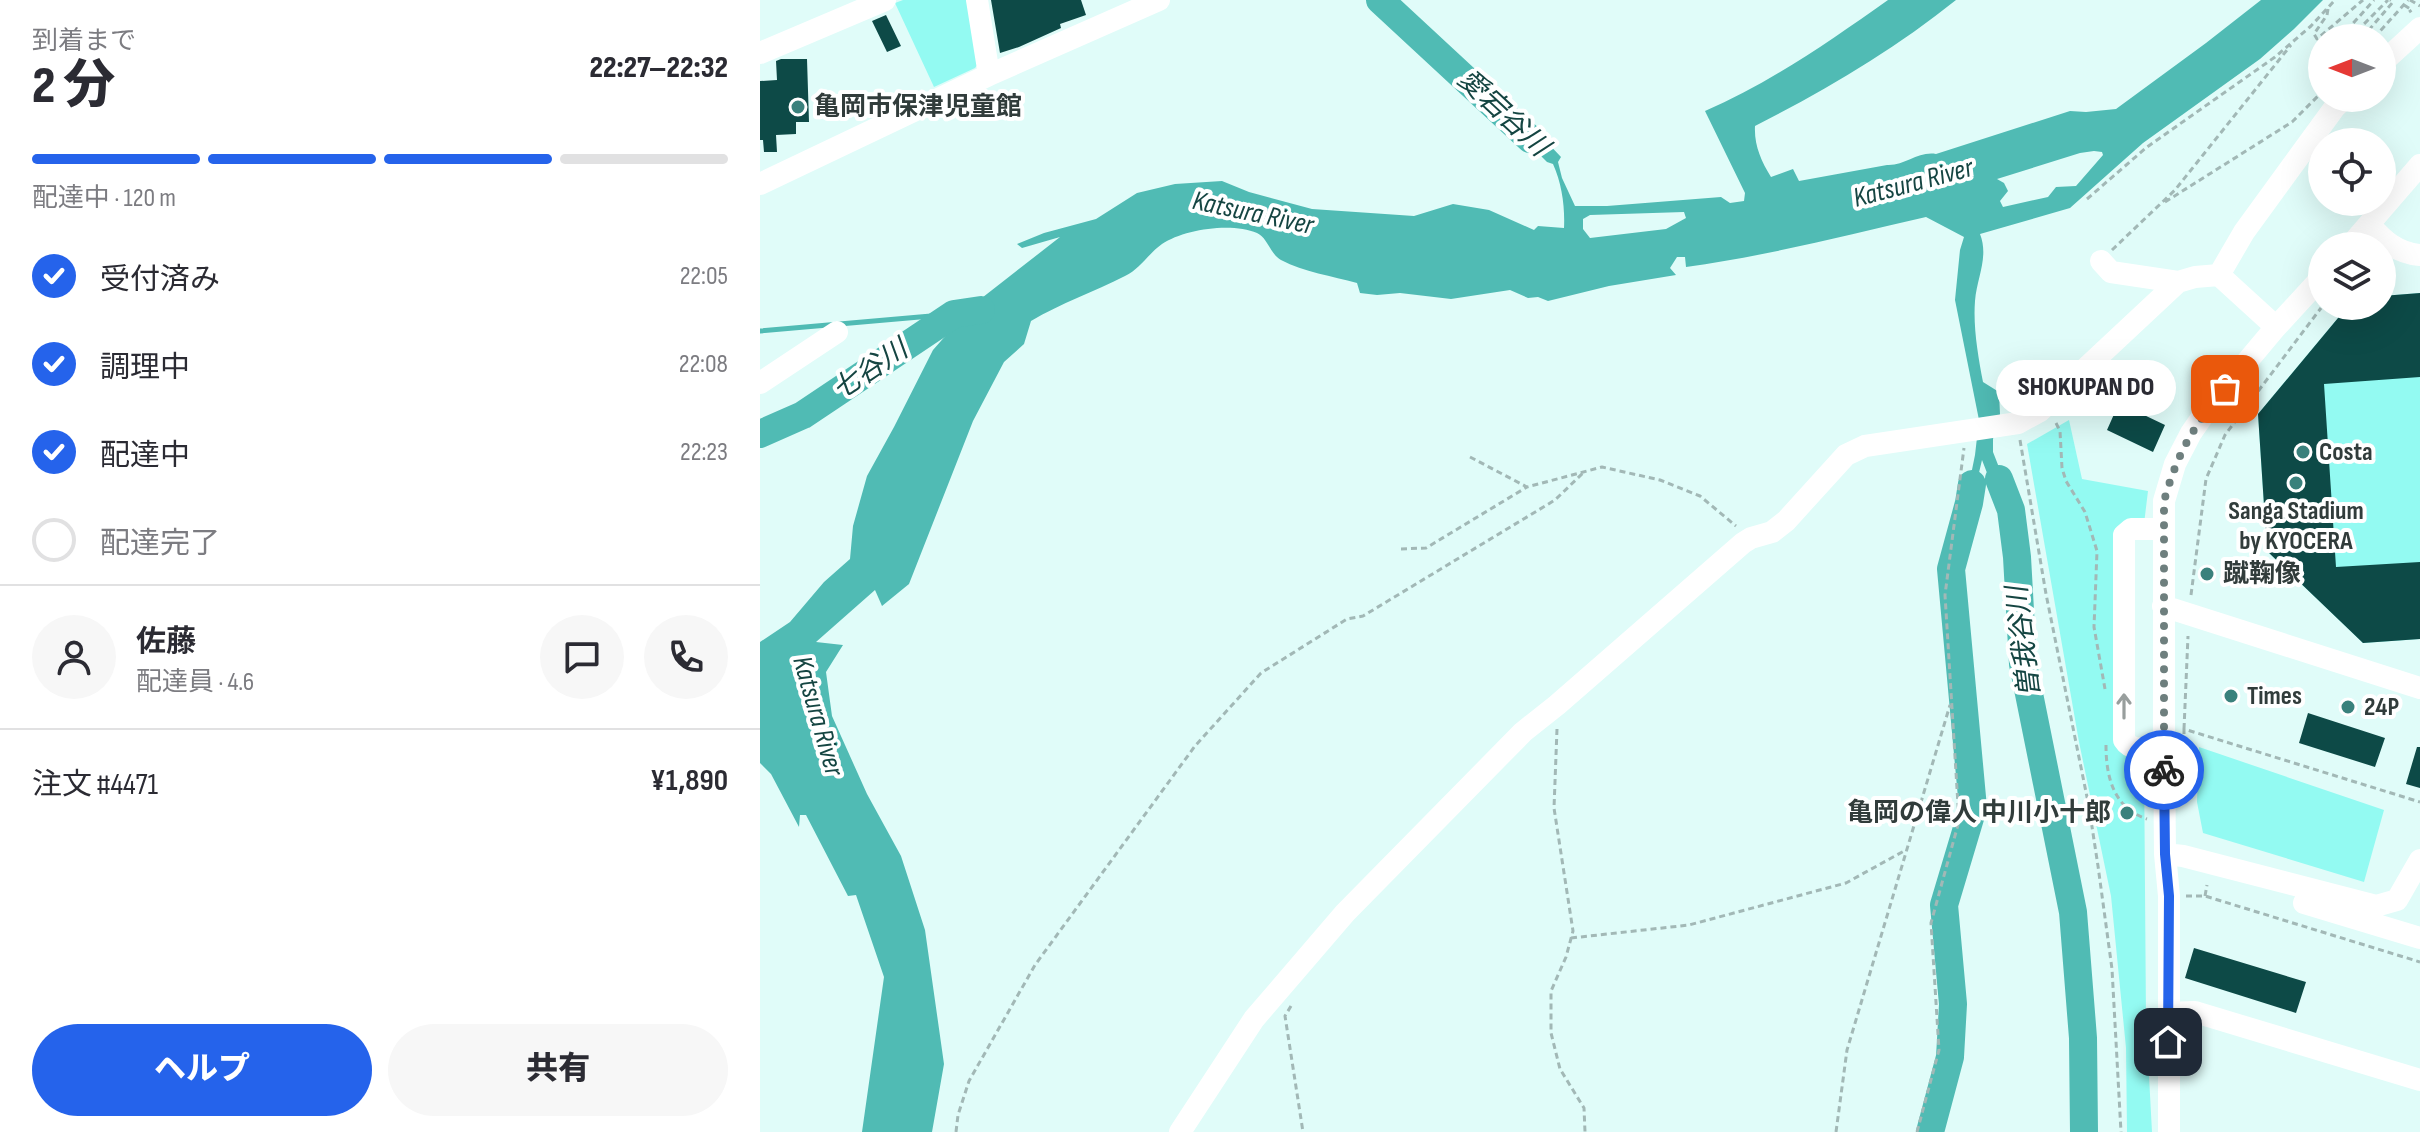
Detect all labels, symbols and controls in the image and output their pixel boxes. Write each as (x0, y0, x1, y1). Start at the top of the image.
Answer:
north arrow (2308, 24, 2396, 112)
map controls (2308, 24, 2396, 320)
text: 到着まで (32, 26, 136, 57)
text: 22:27–22:32 (589, 50, 728, 86)
text: 2 分 (32, 55, 115, 118)
water label: 愛宕谷川 (1451, 63, 1557, 165)
place label: 亀岡市保津児童館 (814, 92, 1022, 123)
marker: 亀岡市保津児童館 (789, 98, 807, 116)
button: locate (2308, 128, 2396, 216)
water label: Katsura River (1849, 151, 1978, 215)
text: 配達中 · 120 m (32, 183, 176, 214)
water label: Katsura River (1190, 184, 1318, 242)
button: layers (2308, 232, 2396, 320)
icon: check (32, 254, 76, 298)
text: 22:05 (680, 261, 728, 292)
text: 受付済み (100, 262, 220, 298)
water label: 七谷川 (826, 331, 917, 407)
icon: check (32, 342, 76, 386)
text: 22:08 (679, 349, 728, 380)
text: 調理中 (100, 350, 190, 386)
pin (2191, 355, 2259, 423)
callout: SHOKUPAN DO (1997, 361, 2177, 417)
icon: bag (2203, 367, 2247, 411)
text: SHOKUPAN DO (2018, 372, 2154, 403)
icon: check (32, 430, 76, 474)
text: 22:23 (680, 437, 728, 468)
place label: Costa (2319, 437, 2373, 468)
text: 配達中 (100, 438, 190, 474)
marker: Costa (2294, 443, 2312, 461)
marker: Sanga Stadium by KYOCERA (2287, 474, 2305, 492)
place label: Sanga Stadium by KYOCERA (2228, 496, 2364, 557)
text: 配達完了 (100, 526, 220, 562)
place label: 蹴鞠像 (2223, 559, 2301, 590)
marker: 蹴鞠像 (2198, 565, 2216, 583)
water label: 曽我谷川 (2000, 581, 2047, 700)
button: person (32, 615, 116, 699)
button: chat (540, 615, 624, 699)
button: phone (644, 615, 728, 699)
text: 佐藤 (136, 624, 196, 660)
water label: Katsura River (785, 652, 851, 781)
text: 配達員 · 4.6 (136, 667, 254, 698)
place label: Times (2247, 681, 2302, 712)
marker: Times (2222, 687, 2240, 705)
place label: 24P (2364, 692, 2399, 723)
one-way arrow (2116, 693, 2132, 720)
marker: 24P (2339, 698, 2357, 716)
courier (2124, 730, 2204, 810)
icon: bike (2142, 748, 2186, 792)
text: ¥1,890 (650, 763, 728, 799)
text: 注文 #4471 (32, 767, 158, 803)
place label: 亀岡の偉人 中川小十郎 (1847, 798, 2111, 829)
marker: 亀岡の偉人 中川小十郎 (2118, 804, 2136, 822)
pin (2134, 1008, 2202, 1076)
icon: home (2146, 1020, 2190, 1064)
button: ヘルプ (32, 1024, 372, 1116)
button: 共有 (388, 1024, 728, 1116)

